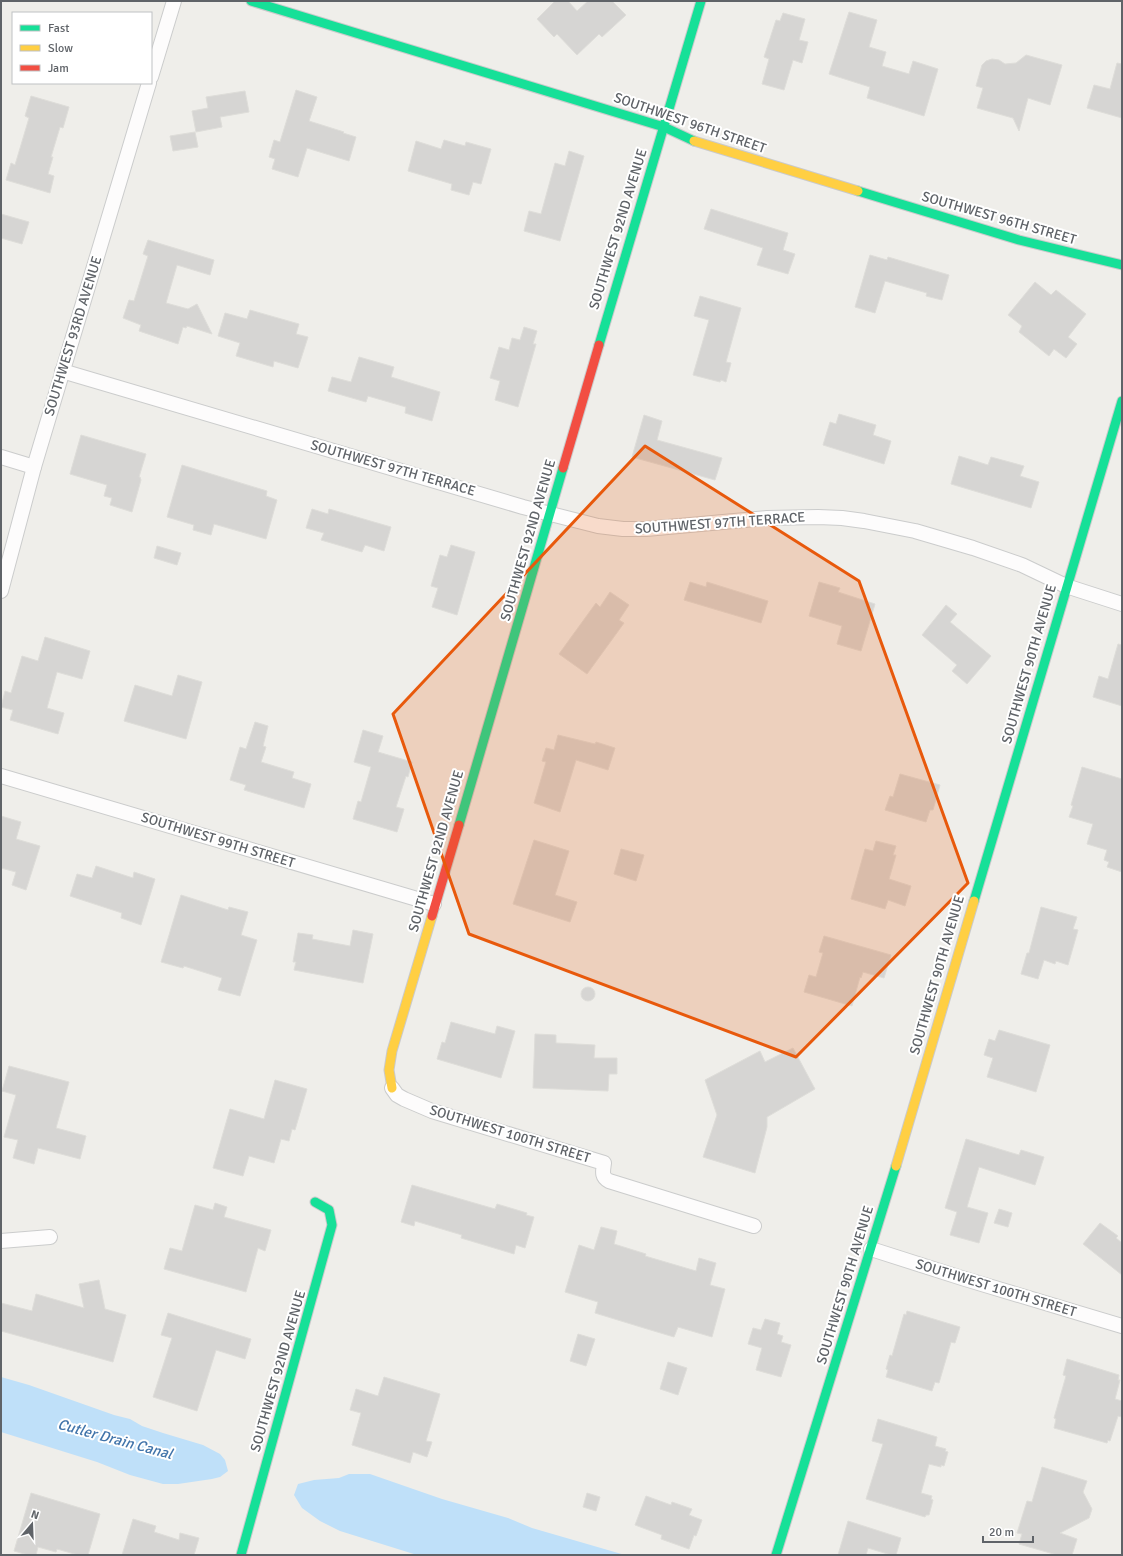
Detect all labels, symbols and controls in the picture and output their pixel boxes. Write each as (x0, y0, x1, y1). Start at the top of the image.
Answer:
legend (12, 12, 152, 84)
text: Fast (48, 21, 69, 36)
text: Slow (48, 41, 73, 56)
text: Jam (48, 61, 69, 76)
street label: SOUTHWEST 96TH STREET (612, 89, 768, 157)
street label: SOUTHWEST 92ND AVENUE (585, 146, 651, 311)
street label: SOUTHWEST 96TH STREET (920, 188, 1078, 248)
street label: SOUTHWEST 93RD AVENUE (41, 254, 105, 418)
street label: SOUTHWEST 97TH TERRACE (309, 436, 477, 500)
street label: SOUTHWEST 92ND AVENUE (497, 457, 559, 623)
street label: SOUTHWEST 97TH TERRACE (634, 509, 806, 537)
street label: SOUTHWEST 90TH AVENUE (998, 582, 1060, 746)
street label: SOUTHWEST 92ND AVENUE (405, 768, 467, 934)
street label: SOUTHWEST 99TH STREET (139, 809, 297, 872)
street label: SOUTHWEST 90TH AVENUE (906, 893, 968, 1057)
street label: SOUTHWEST 100TH STREET (427, 1101, 593, 1167)
street label: SOUTHWEST 90TH AVENUE (813, 1204, 877, 1366)
street label: SOUTHWEST 100TH STREET (913, 1255, 1079, 1321)
street label: SOUTHWEST 92ND AVENUE (247, 1288, 309, 1454)
water label: Cutler Drain Canal (56, 1415, 176, 1463)
north arrow (12, 1504, 52, 1544)
text: N (29, 1508, 41, 1522)
scale bar (983, 1518, 1033, 1544)
text: 20 m (989, 1525, 1014, 1540)

